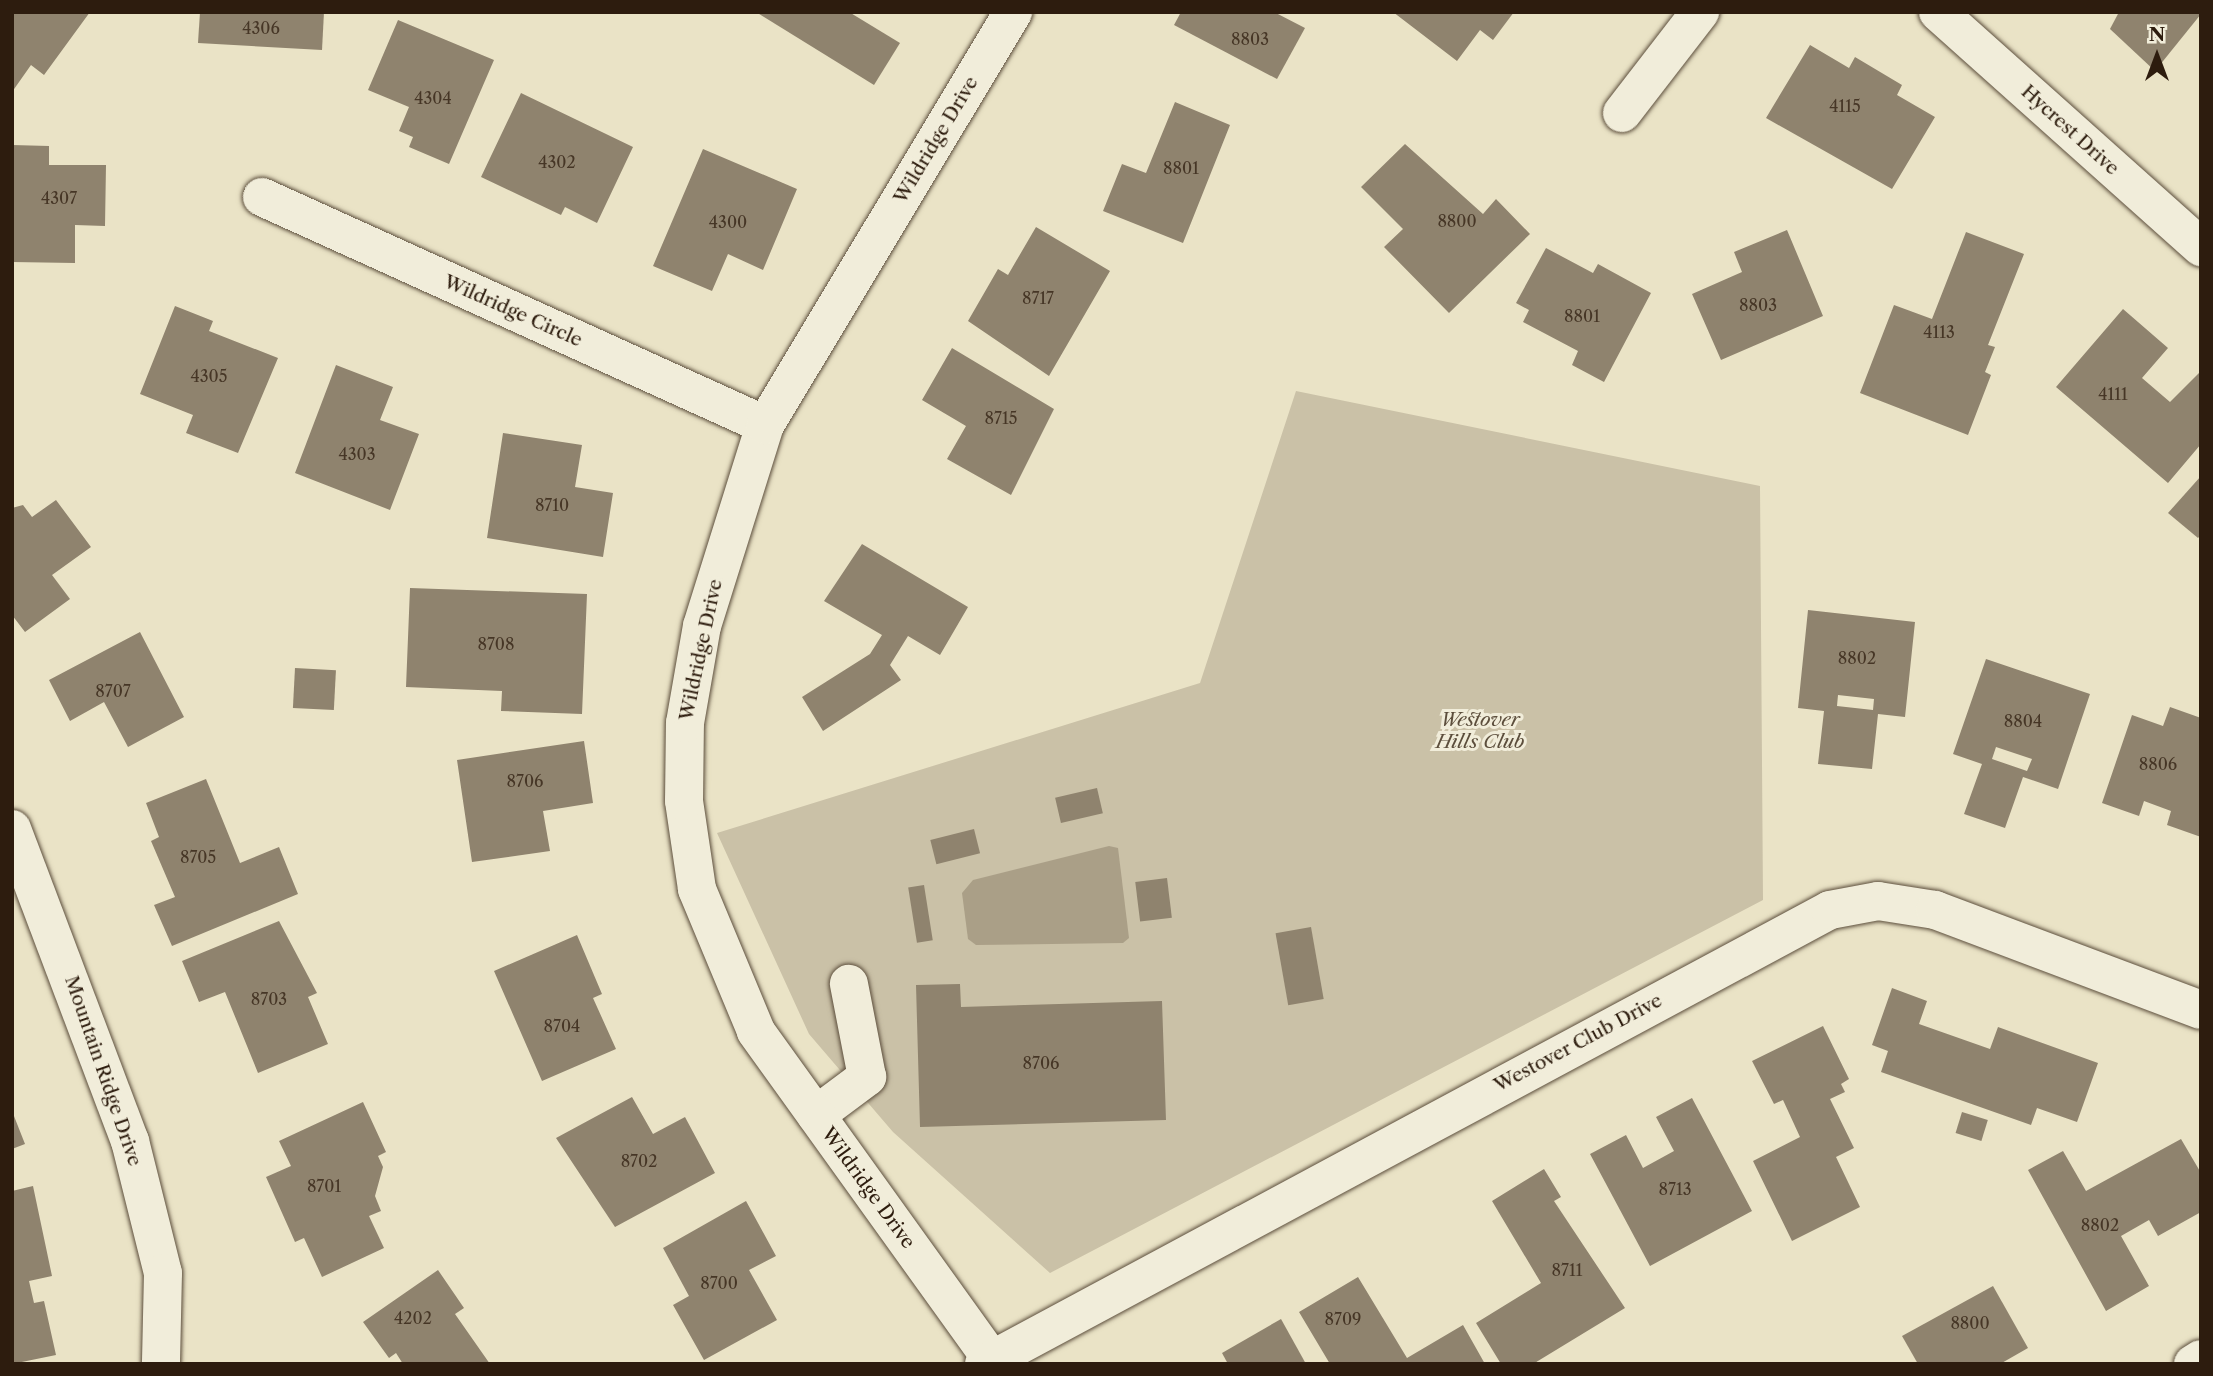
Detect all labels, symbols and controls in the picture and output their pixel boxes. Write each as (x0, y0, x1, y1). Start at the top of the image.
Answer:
house number: 4306 (242, 18, 280, 38)
north arrow (2122, 21, 2192, 91)
text: N (2149, 23, 2165, 46)
house number: 8803 (1231, 29, 1269, 49)
street label: Wildridge Drive (889, 72, 983, 208)
street label: Hycrest Drive (2016, 80, 2124, 180)
house number: 4304 (414, 88, 452, 108)
house number: 4115 (1829, 96, 1861, 116)
house number: 4302 (538, 152, 576, 172)
house number: 8801 (1163, 158, 1199, 178)
house number: 4307 (41, 188, 77, 208)
house number: 8800 (1437, 211, 1477, 231)
house number: 4300 (709, 212, 747, 232)
street label: Wildridge Circle (440, 270, 586, 352)
house number: 8717 (1022, 288, 1054, 308)
house number: 8803 (1739, 295, 1777, 315)
house number: 8801 (1564, 306, 1600, 326)
house number: 4113 (1923, 322, 1955, 342)
house number: 4305 (191, 366, 227, 386)
house number: 4111 (2098, 384, 2128, 404)
house number: 8715 (985, 408, 1017, 428)
house number: 4303 (338, 444, 376, 464)
house number: 8710 (535, 495, 569, 515)
street label: Wildridge Drive (675, 577, 727, 723)
house number: 8708 (478, 634, 514, 654)
house number: 8802 (1838, 648, 1876, 668)
house number: 8707 (95, 681, 131, 701)
park label: Westover Hills Club (1436, 709, 1524, 753)
house number: 8804 (2004, 711, 2042, 731)
house number: 8806 (2139, 754, 2177, 774)
house number: 8706 (507, 771, 543, 791)
house number: 8705 (180, 847, 216, 867)
street label: Mountain Ridge Drive (60, 973, 146, 1169)
house number: 8703 (251, 989, 287, 1009)
street label: Westover Club Drive (1490, 989, 1666, 1097)
house number: 8704 (544, 1016, 580, 1036)
house number: 8706 (1023, 1053, 1059, 1073)
street label: Wildridge Drive (816, 1123, 920, 1253)
house number: 8702 (621, 1151, 657, 1171)
house number: 8701 (307, 1176, 341, 1196)
house number: 8713 (1659, 1179, 1691, 1199)
house number: 8802 (2081, 1215, 2119, 1235)
house number: 8711 (1552, 1260, 1582, 1280)
house number: 8700 (700, 1273, 738, 1293)
house number: 4202 (394, 1308, 432, 1328)
house number: 8709 (1325, 1309, 1361, 1329)
house number: 8800 (1950, 1313, 1990, 1333)

